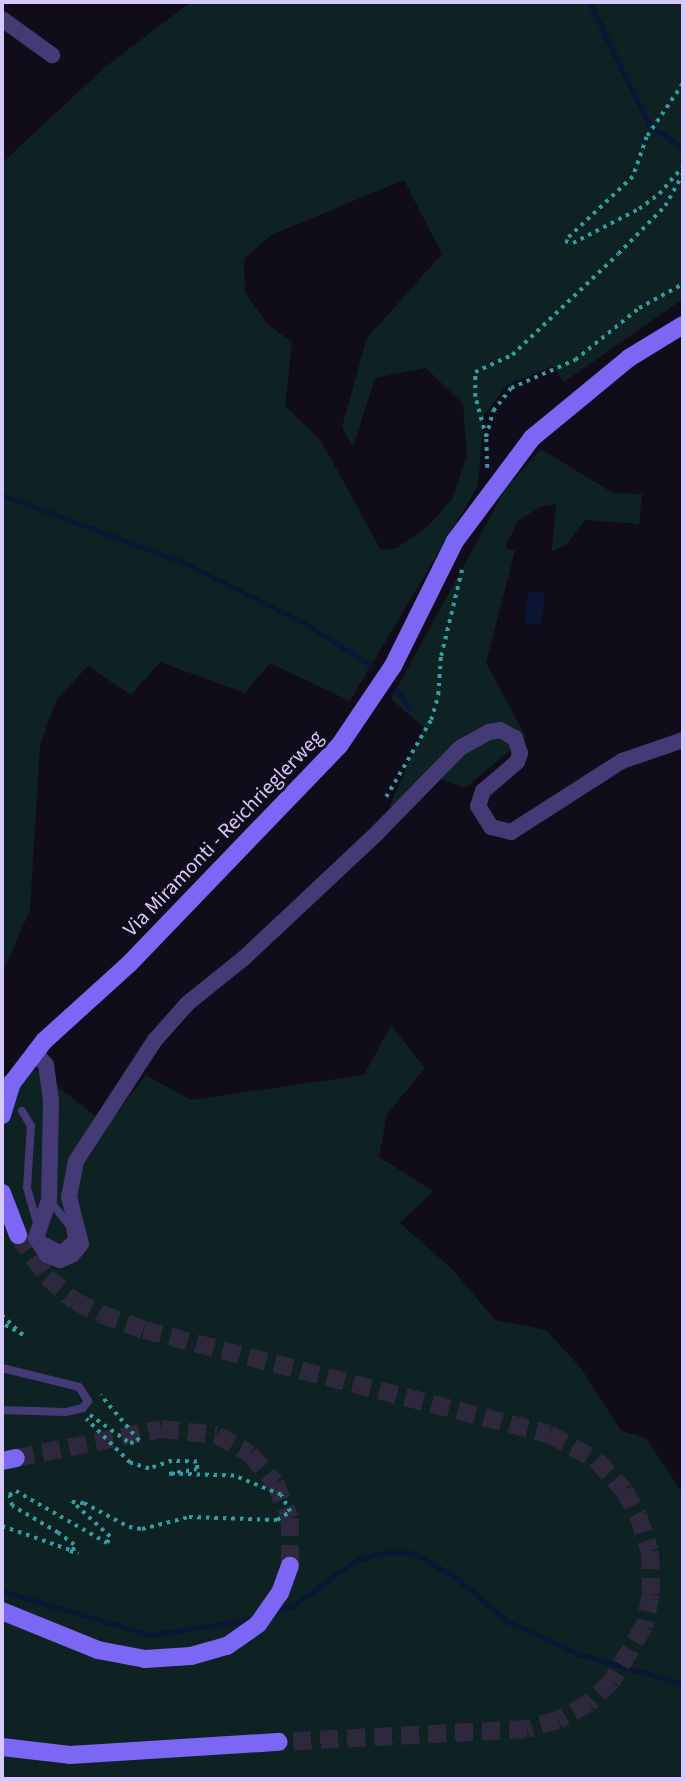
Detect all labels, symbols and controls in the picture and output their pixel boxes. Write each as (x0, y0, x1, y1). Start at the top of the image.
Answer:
street label: Via Miramonti - Reichrieglerweg (118, 725, 328, 941)

